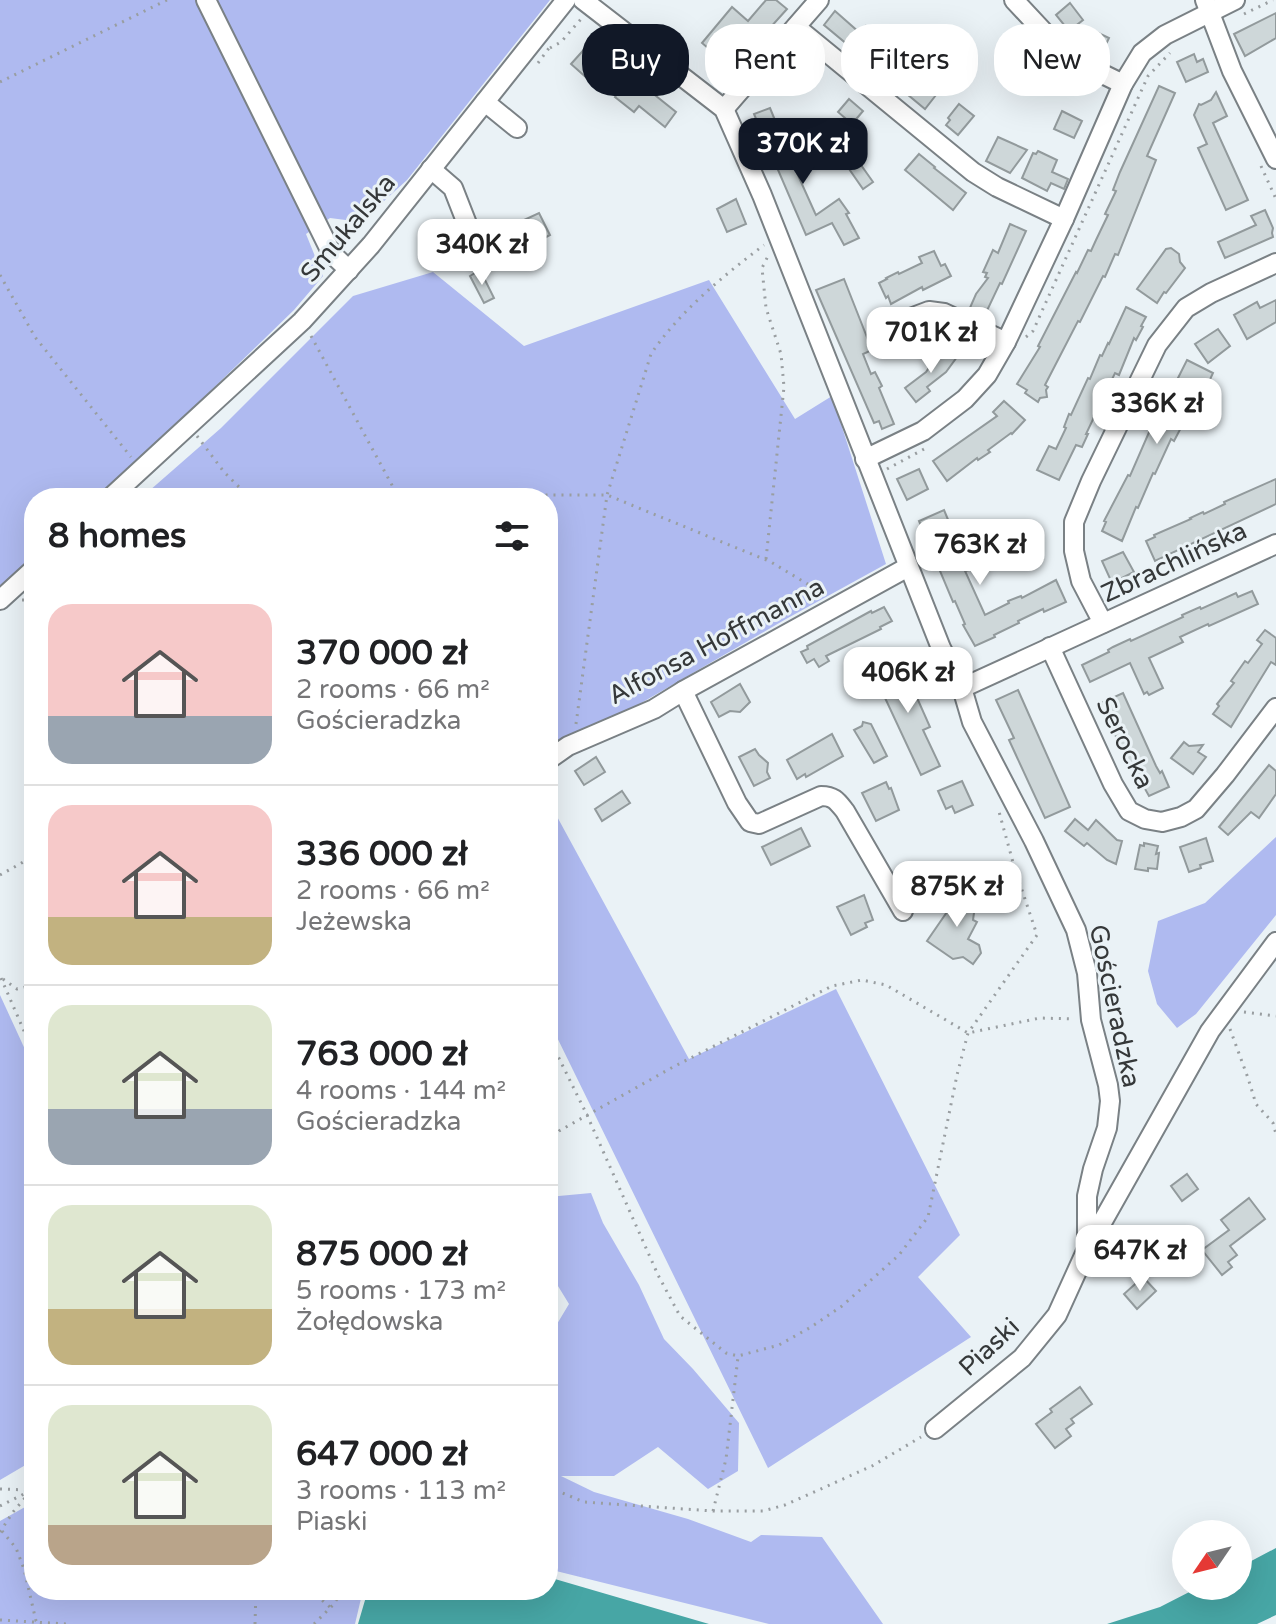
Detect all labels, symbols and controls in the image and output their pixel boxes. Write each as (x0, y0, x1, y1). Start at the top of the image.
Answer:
chip: Buy (582, 24, 689, 96)
chip: Rent (705, 24, 825, 96)
chip: Filters (841, 24, 978, 96)
chip: New (994, 24, 1110, 96)
pin: 370K zł (729, 118, 877, 186)
text: 370K zł (757, 128, 849, 159)
street label: Smukalska (294, 168, 402, 288)
pin: 340K zł (408, 219, 556, 287)
text: 340K zł (436, 229, 528, 260)
pin: 701K zł (857, 307, 1005, 375)
text: 701K zł (885, 317, 977, 348)
pin: 336K zł (1083, 378, 1231, 446)
text: 336K zł (1111, 388, 1203, 419)
icon: filters (490, 514, 534, 558)
street label: Zbrachlińska (1096, 515, 1252, 609)
text: 8 homes (48, 516, 186, 557)
pin: 763K zł (906, 519, 1054, 587)
text: 763K zł (934, 529, 1026, 560)
street label: Alfonsa Hoffmanna (603, 571, 829, 711)
text: 370 000 zł (296, 633, 468, 674)
icon: home (112, 636, 208, 732)
pin: 406K zł (834, 647, 982, 715)
text: 406K zł (862, 657, 954, 688)
text: 2 rooms · 66 m² (296, 674, 490, 705)
street label: Serocka (1089, 692, 1161, 794)
text: Gościeradzka (296, 705, 461, 736)
text: 336 000 zł (296, 834, 468, 875)
icon: home (112, 837, 208, 933)
pin: 875K zł (883, 861, 1031, 929)
text: 875K zł (911, 871, 1003, 902)
text: 2 rooms · 66 m² (296, 875, 490, 906)
text: Jeżewska (296, 906, 412, 937)
street label: Gościeradzka (1083, 922, 1147, 1090)
text: 763 000 zł (296, 1034, 468, 1075)
icon: home (112, 1037, 208, 1133)
text: 4 rooms · 144 m² (296, 1075, 506, 1106)
text: Gościeradzka (296, 1106, 461, 1137)
pin: 647K zł (1066, 1225, 1214, 1293)
text: 875 000 zł (296, 1234, 468, 1275)
text: 647K zł (1094, 1235, 1186, 1266)
icon: home (112, 1237, 208, 1333)
text: 5 rooms · 173 m² (296, 1275, 506, 1306)
text: Żołędowska (296, 1306, 443, 1337)
street label: Piaski (952, 1311, 1026, 1383)
text: 647 000 zł (296, 1434, 468, 1475)
icon: home (112, 1437, 208, 1533)
text: 3 rooms · 113 m² (296, 1475, 506, 1506)
text: Piaski (296, 1506, 367, 1537)
north arrow (1172, 1520, 1252, 1600)
map controls (1172, 1520, 1252, 1600)

